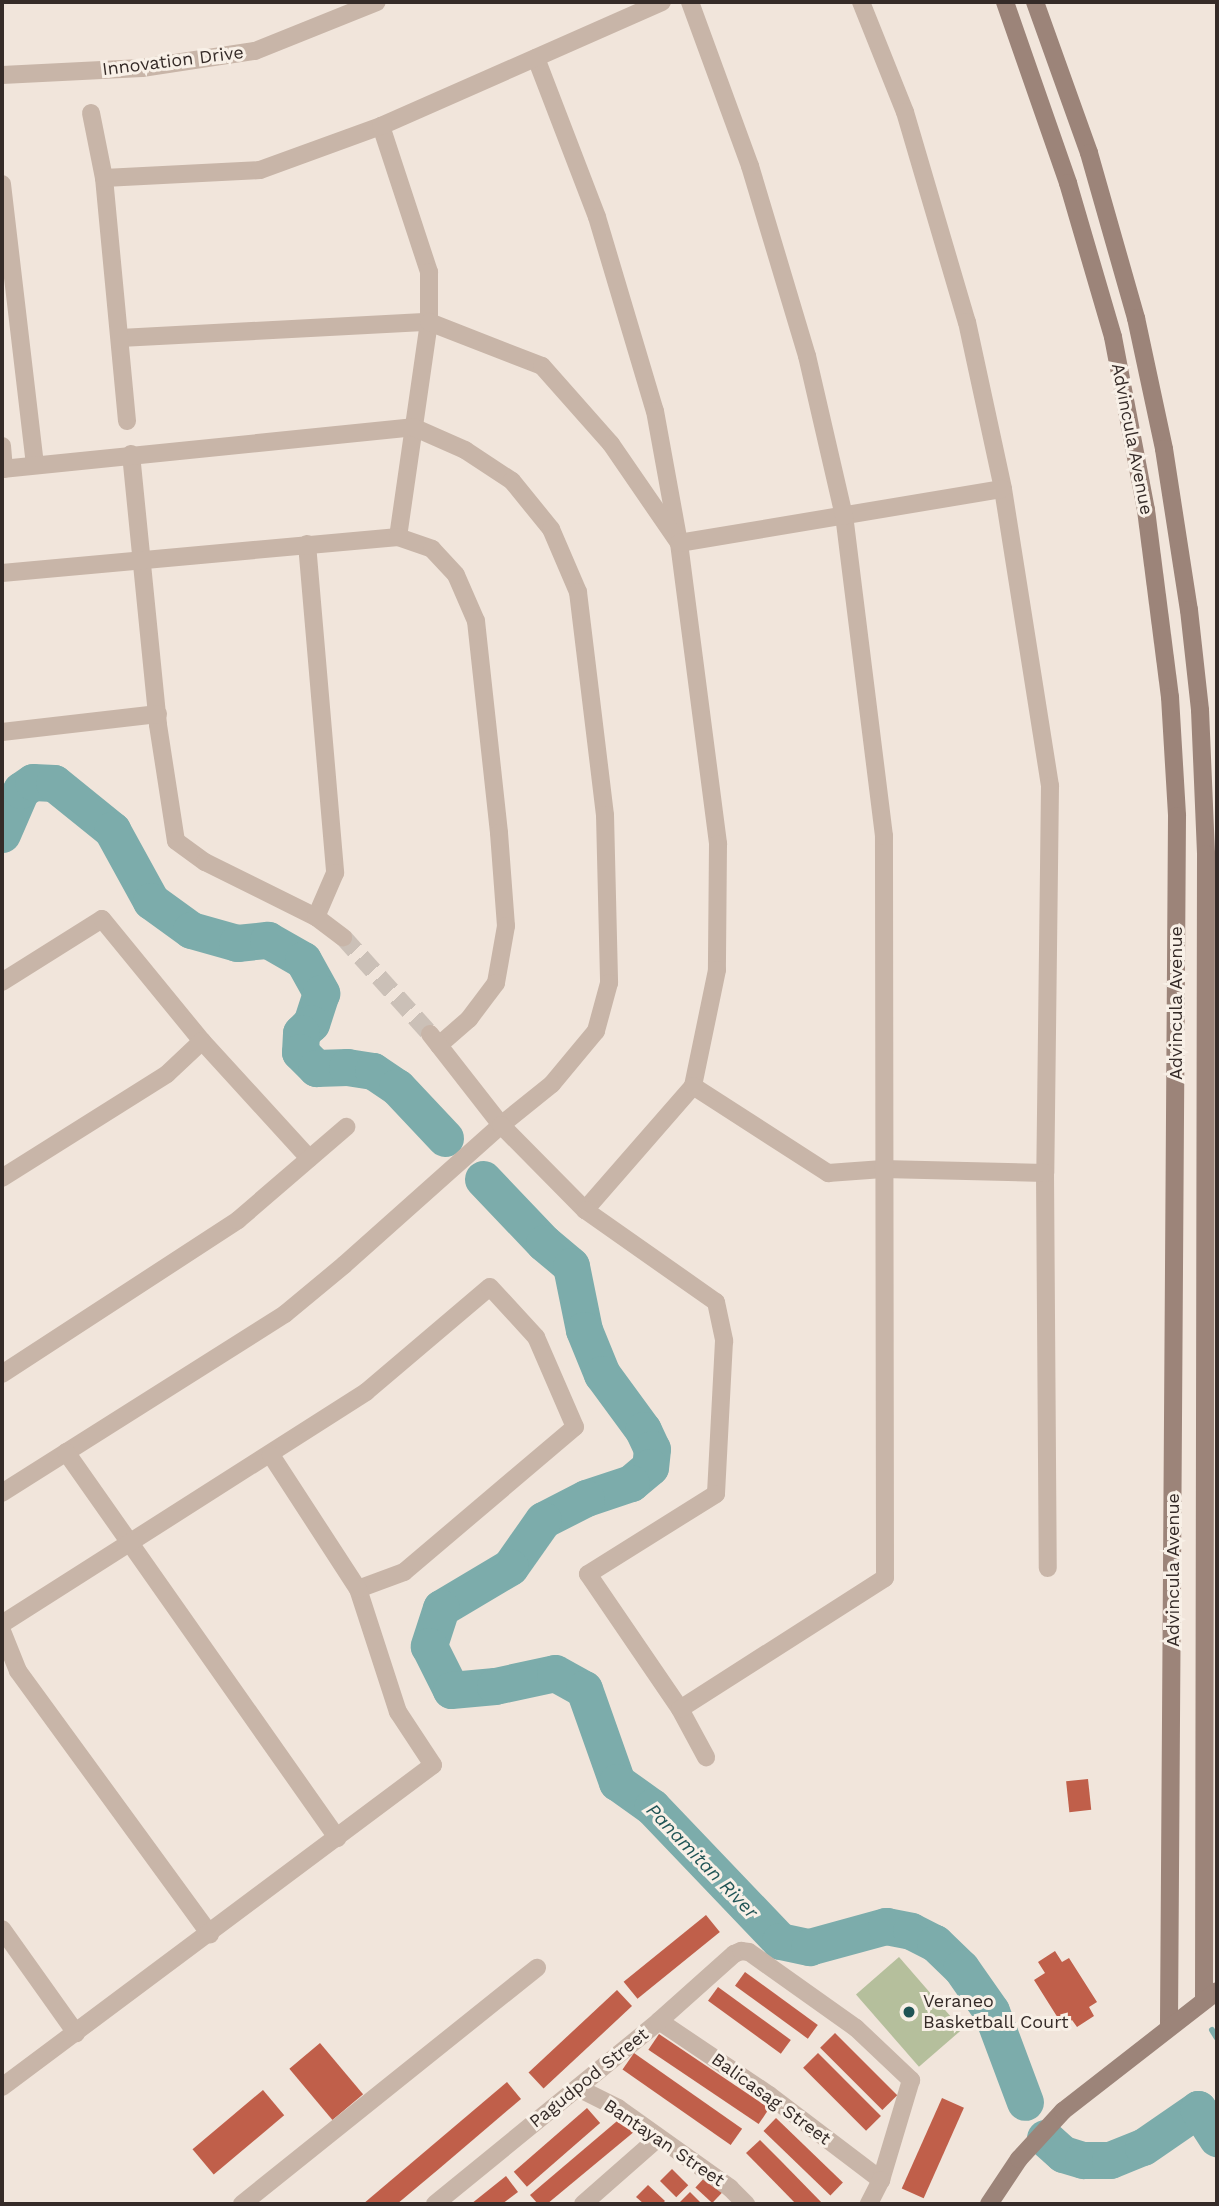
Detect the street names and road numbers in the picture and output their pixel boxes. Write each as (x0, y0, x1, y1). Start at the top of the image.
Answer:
street label: Innovation Drive (101, 42, 245, 80)
street label: Advincula Avenue (1107, 361, 1157, 517)
street label: Advincula Avenue (1165, 926, 1187, 1080)
street label: Advincula Avenue (1162, 1493, 1184, 1647)
street label: Pagudpod Street (525, 2023, 653, 2133)
street label: Balicasag Street (707, 2049, 835, 2149)
street label: Bantayan Street (600, 2095, 728, 2191)

